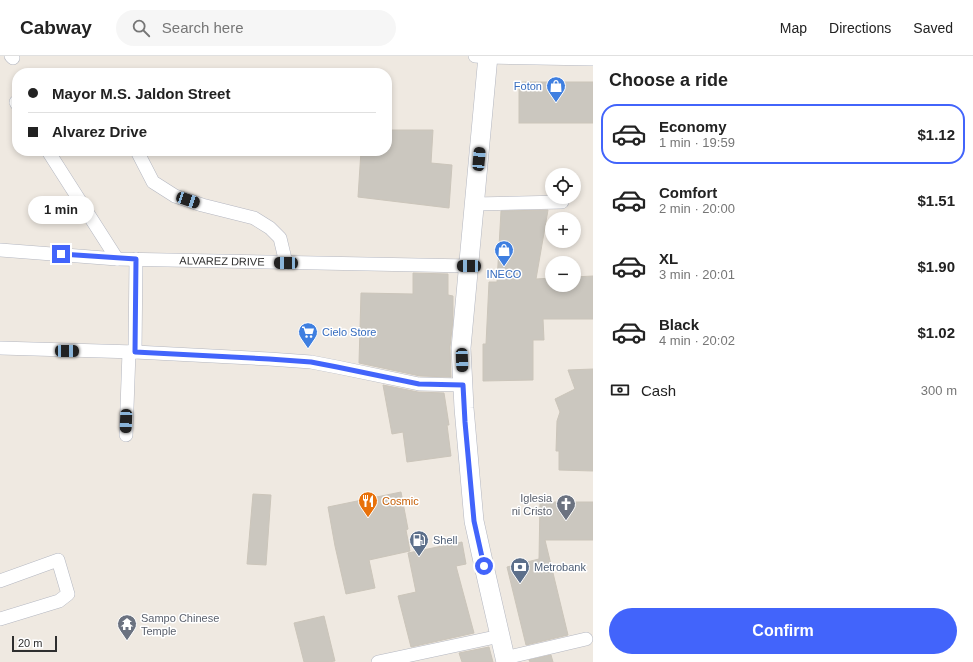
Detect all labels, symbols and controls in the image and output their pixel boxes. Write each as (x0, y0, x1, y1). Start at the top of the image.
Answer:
search box (116, 10, 396, 46)
text: Cabway (20, 17, 92, 38)
icon: search (130, 17, 152, 39)
text: Search here (162, 19, 244, 36)
text: Map (780, 20, 807, 36)
text: Directions (829, 20, 891, 36)
text: Saved (913, 20, 953, 36)
text: Choose a ride (609, 70, 728, 90)
shop icon: Foton (545, 75, 567, 103)
place label: Foton (514, 80, 542, 92)
text: Mayor M.S. Jaldon Street (52, 85, 230, 102)
icon: car (611, 116, 647, 152)
text: Economy (659, 118, 727, 135)
text: Alvarez Drive (52, 123, 147, 140)
text: $1.12 (917, 126, 955, 143)
text: 1 min · 19:59 (659, 135, 735, 150)
car (472, 147, 486, 171)
map controls (545, 168, 581, 292)
button: locate (545, 168, 581, 204)
icon: car (611, 182, 647, 218)
text: Comfort (659, 184, 717, 201)
car (175, 190, 201, 210)
text: $1.51 (917, 192, 955, 209)
callout: 1 min (28, 196, 94, 224)
text: 2 min · 20:00 (659, 201, 735, 216)
text: 1 min (44, 202, 78, 217)
button: + (545, 212, 581, 248)
shop icon: INECO (493, 239, 515, 267)
route end (52, 245, 70, 263)
icon: car (611, 248, 647, 284)
text: XL (659, 250, 678, 267)
street label: ALVAREZ DRIVE (179, 254, 265, 268)
button: − (545, 256, 581, 292)
car (274, 257, 298, 269)
text: $1.90 (917, 258, 955, 275)
car (457, 260, 481, 272)
text: 3 min · 20:01 (659, 267, 735, 282)
place label: INECO (487, 268, 522, 280)
icon: car (611, 314, 647, 350)
text: Black (659, 316, 699, 333)
supermarket icon: Cielo Store (297, 321, 319, 349)
text: $1.02 (917, 324, 955, 341)
place label: Cielo Store (322, 326, 376, 338)
text: 4 min · 20:02 (659, 333, 735, 348)
car (55, 345, 79, 357)
car (456, 348, 468, 372)
icon: cash (609, 379, 631, 401)
text: Cash (641, 382, 676, 399)
text: 300 m (921, 383, 957, 398)
car (120, 409, 132, 433)
restaurant icon: Cosmic (357, 490, 379, 518)
place label: Iglesia ni Cristo (512, 492, 553, 517)
church icon: Iglesia ni Cristo (555, 493, 577, 521)
place label: Cosmic (382, 495, 419, 507)
fuel station icon: Shell (408, 529, 430, 557)
place label: Shell (433, 534, 457, 546)
bank icon: Metrobank (509, 556, 531, 584)
route start (475, 557, 493, 575)
place label: Metrobank (534, 561, 586, 573)
button: Confirm (609, 608, 957, 654)
place label: Sampo Chinese Temple (141, 612, 219, 637)
temple icon: Sampo Chinese Temple (116, 613, 138, 641)
scale bar (12, 634, 57, 653)
text: 20 m (18, 637, 42, 649)

